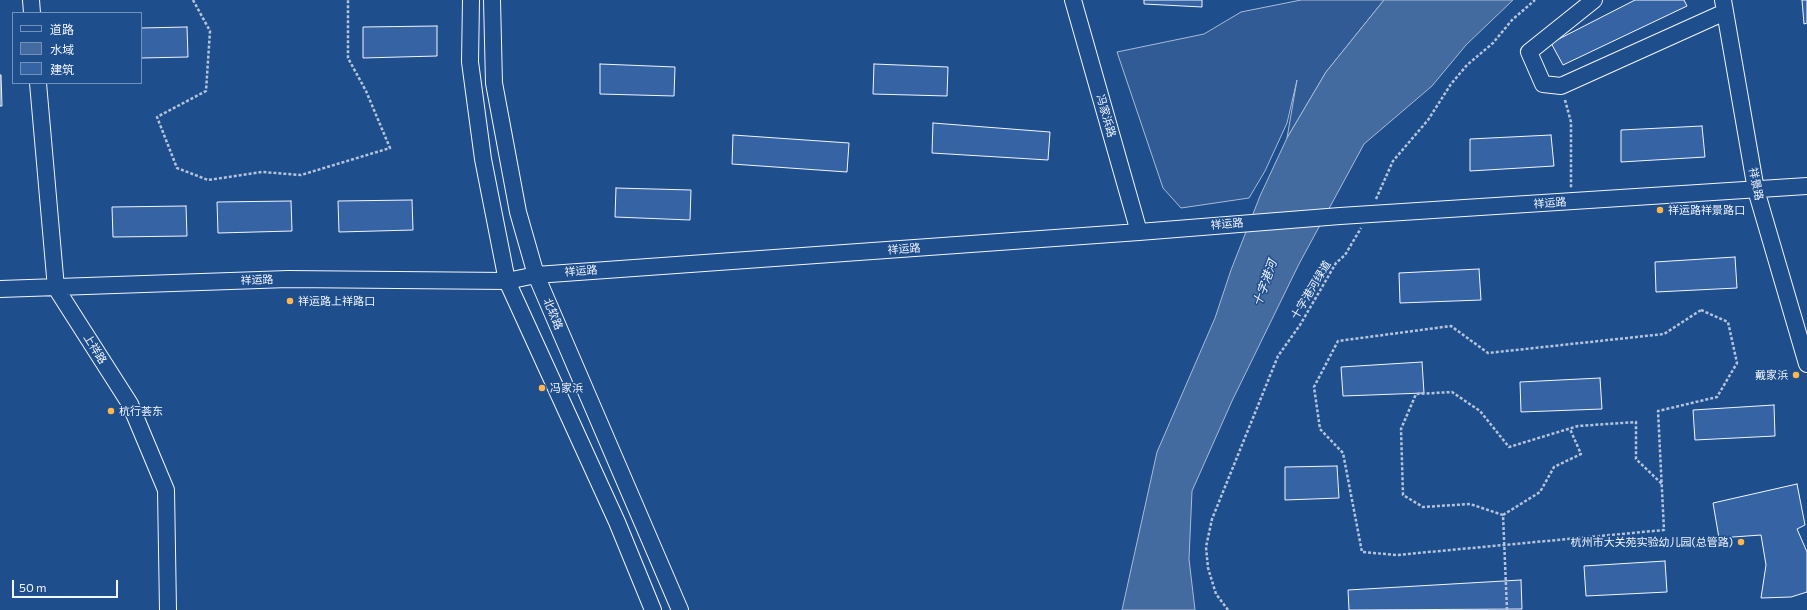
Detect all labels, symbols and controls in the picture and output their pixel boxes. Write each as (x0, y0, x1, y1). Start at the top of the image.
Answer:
legend (12, 12, 142, 84)
text: 道路 (50, 22, 74, 36)
text: 水域 (50, 42, 74, 56)
text: 建筑 (50, 62, 74, 76)
street label: 冯家浜路 (1094, 93, 1118, 139)
street label: 祥景路 (1746, 166, 1766, 202)
street label: 祥运路 (1533, 195, 1567, 211)
place label: 祥运路祥景路口 (1668, 203, 1745, 217)
marker: 祥运路祥景路口 (1655, 205, 1665, 215)
street label: 祥运路 (1210, 216, 1244, 232)
street label: 祥运路 (887, 241, 921, 257)
water label: 十字港河 (1250, 258, 1280, 308)
street label: 十字港河绿道 (1288, 258, 1334, 322)
street label: 祥运路 (564, 263, 598, 279)
street label: 祥运路 (240, 273, 274, 287)
place label: 祥运路上祥路口 (298, 294, 375, 308)
marker: 祥运路上祥路口 (285, 296, 295, 306)
street label: 北软路 (540, 296, 566, 332)
street label: 上祥路 (81, 332, 109, 366)
place label: 戴家浜 (1755, 368, 1788, 382)
marker: 戴家浜 (1791, 370, 1801, 380)
place label: 冯家浜 (550, 381, 583, 395)
marker: 冯家浜 (537, 383, 547, 393)
place label: 杭行荟东 (119, 404, 163, 418)
marker: 杭行荟东 (106, 406, 116, 416)
place label: 杭州市大关苑实验幼儿园(总管路) (1571, 535, 1733, 549)
marker: 杭州市大关苑实验幼儿园(总管路) (1736, 537, 1746, 547)
scale bar (14, 572, 120, 598)
text: 50 m (19, 580, 47, 594)

